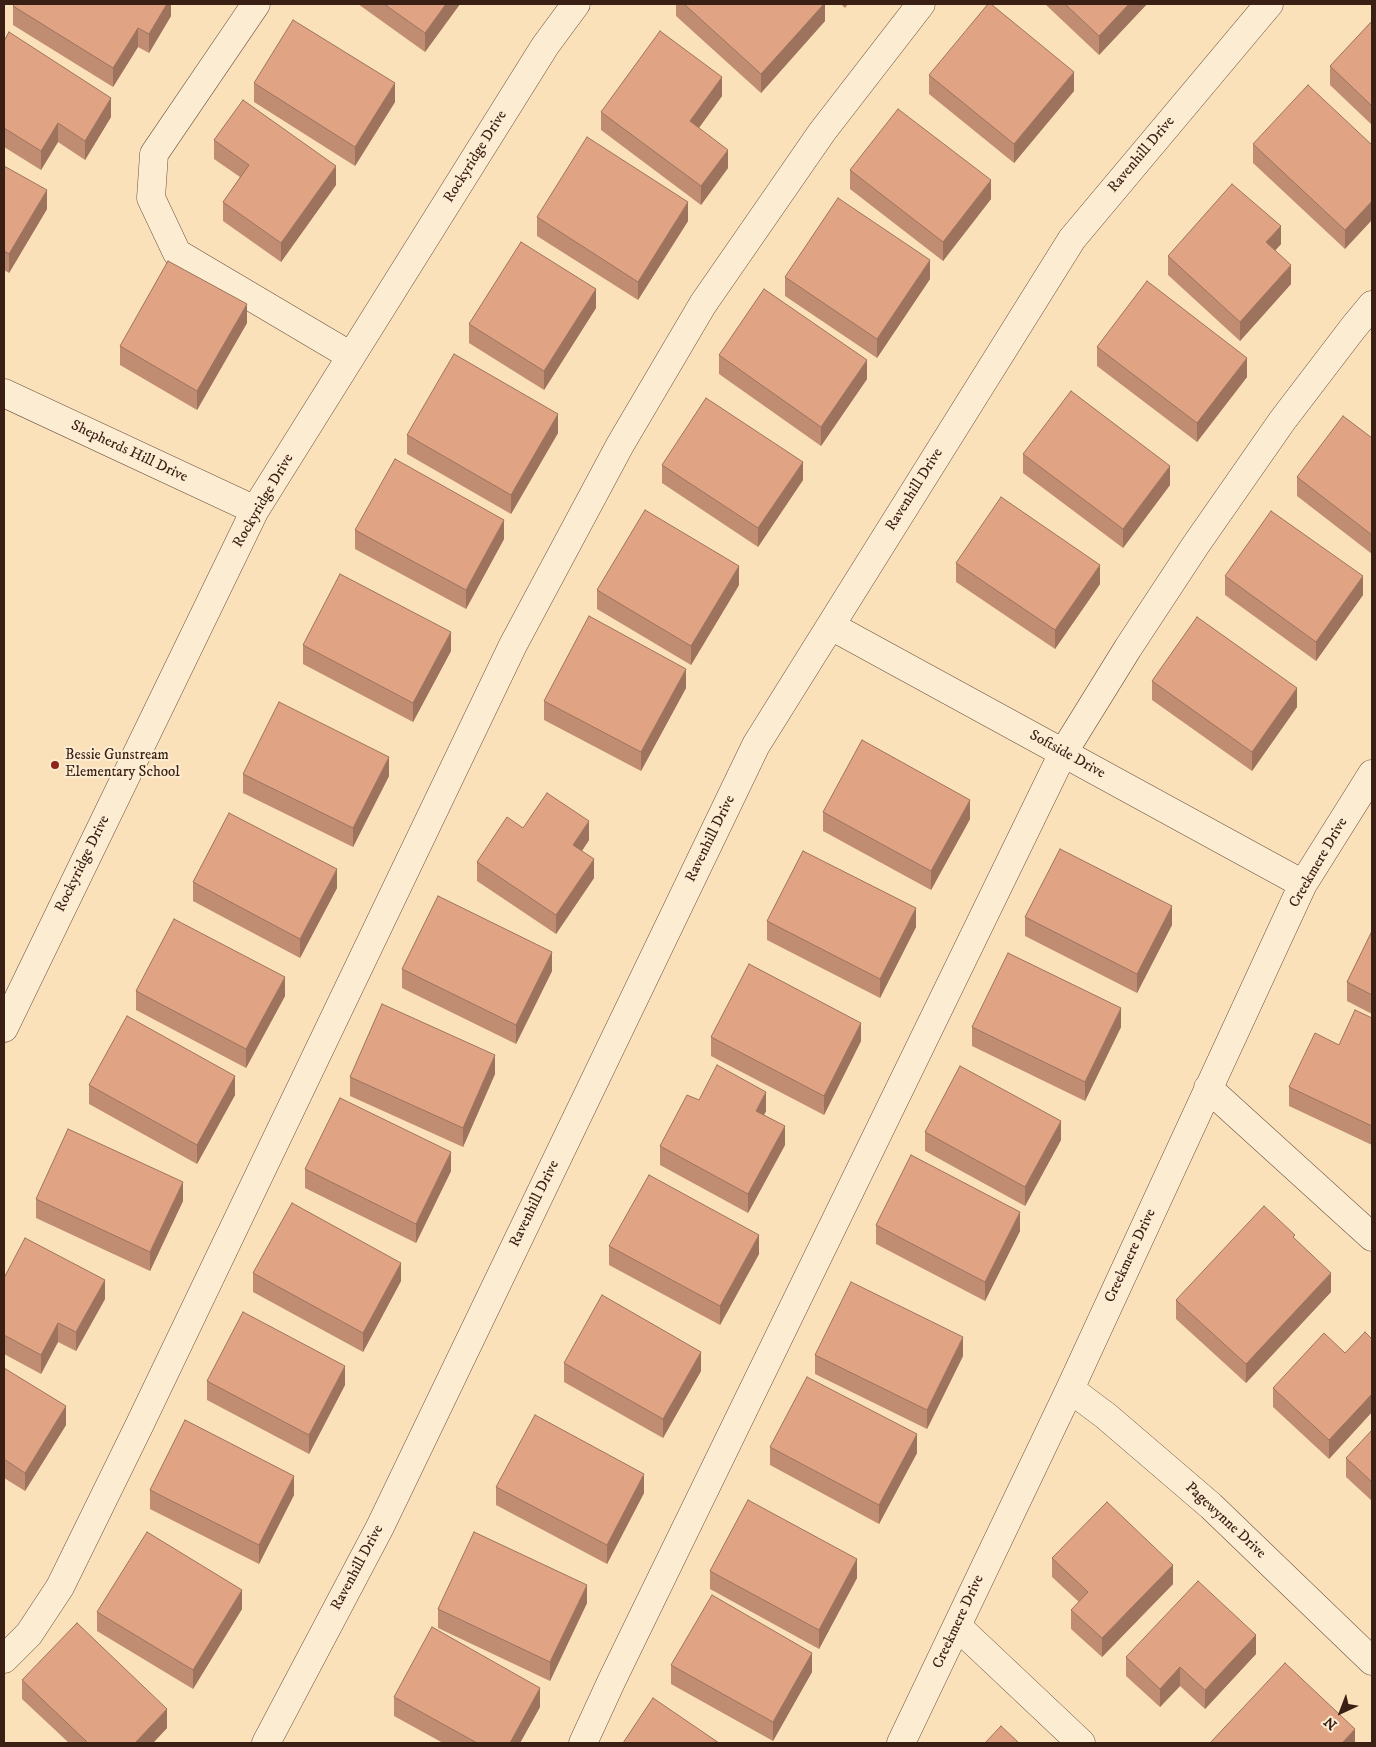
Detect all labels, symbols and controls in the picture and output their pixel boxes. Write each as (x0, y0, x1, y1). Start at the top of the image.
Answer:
street label: Rockyridge Drive (440, 108, 512, 206)
street label: Ravenhill Drive (1105, 113, 1179, 197)
street label: Shepherds Hill Drive (68, 417, 190, 487)
street label: Ravenhill Drive (882, 445, 948, 535)
street label: Rockyridge Drive (230, 451, 298, 551)
street label: Softside Drive (1026, 727, 1108, 783)
place label: Bessie Gunstream Elementary School (65, 747, 180, 782)
marker: Bessie Gunstream Elementary School (49, 759, 61, 771)
street label: Ravenhill Drive (682, 793, 740, 885)
street label: Rockyridge Drive (52, 813, 114, 915)
street label: Creekmere Drive (1286, 815, 1352, 911)
street label: Ravenhill Drive (506, 1158, 564, 1250)
street label: Creekmere Drive (1101, 1206, 1161, 1306)
street label: Pagewynne Drive (1181, 1479, 1269, 1563)
street label: Ravenhill Drive (328, 1522, 388, 1614)
street label: Creekmere Drive (929, 1572, 989, 1672)
north arrow (1316, 1687, 1366, 1737)
text: N (1320, 1712, 1341, 1733)

